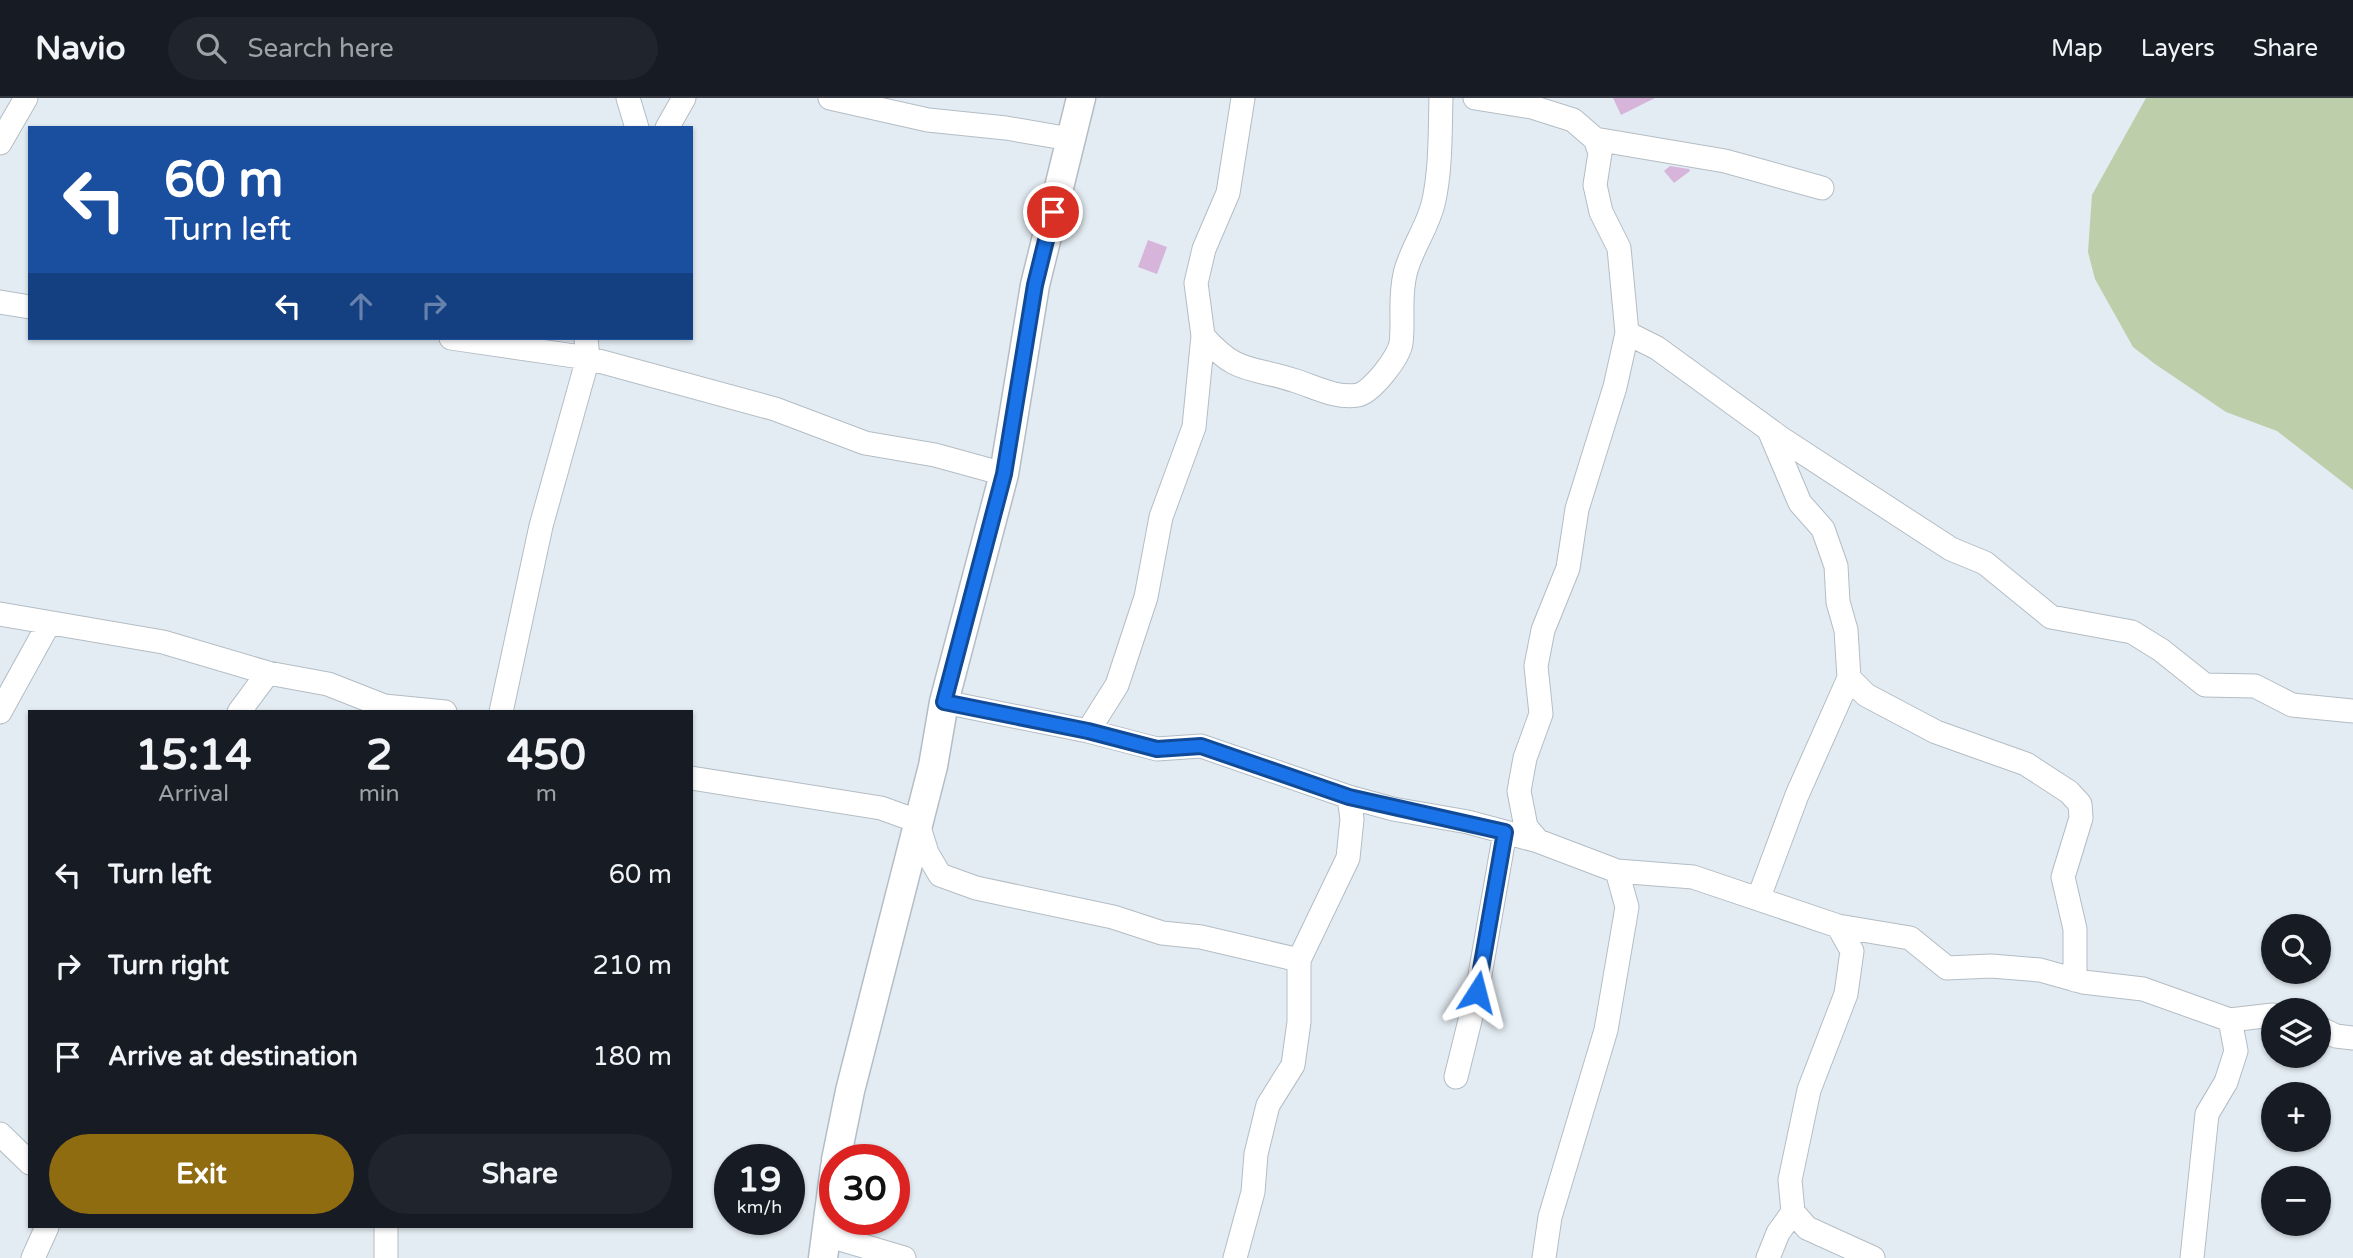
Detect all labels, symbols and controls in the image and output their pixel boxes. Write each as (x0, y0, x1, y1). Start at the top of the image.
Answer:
search box (168, 17, 658, 80)
text: Navio (35, 29, 126, 68)
icon: search (192, 29, 230, 67)
text: Search here (248, 33, 394, 64)
text: Map (2051, 34, 2103, 63)
text: Layers (2141, 34, 2215, 63)
text: Share (2253, 34, 2318, 63)
text: 60 m (164, 151, 283, 210)
icon: left (49, 154, 140, 245)
pin (1023, 182, 1083, 242)
icon: arrive (1034, 193, 1072, 231)
text: Turn left (164, 211, 291, 249)
icon: left (269, 287, 307, 325)
icon: ahead (342, 287, 380, 325)
icon: right (415, 287, 453, 325)
text: 15:14 (135, 730, 252, 781)
text: 2 (366, 730, 392, 781)
text: 450 (507, 730, 586, 781)
text: Arrival (158, 780, 229, 808)
text: min (359, 780, 400, 808)
text: m (536, 780, 557, 808)
icon: left (49, 856, 87, 894)
text: Turn left (108, 859, 211, 890)
text: 60 m (609, 859, 672, 890)
map controls (2261, 914, 2331, 1236)
button: search (2261, 914, 2331, 984)
icon: right (49, 947, 87, 985)
text: Turn right (108, 950, 229, 981)
text: 210 m (592, 950, 672, 981)
position arrow (1440, 955, 1514, 1029)
button: layers (2261, 998, 2331, 1068)
icon: arrive (49, 1038, 87, 1076)
text: Arrive at destination (108, 1041, 358, 1072)
text: 180 m (592, 1041, 672, 1072)
button: + (2261, 1082, 2331, 1152)
button: Exit (49, 1134, 354, 1214)
button: Share (368, 1134, 672, 1214)
speed limit sign: 30 (819, 1144, 910, 1235)
text: 19 (738, 1159, 781, 1201)
button: − (2261, 1166, 2331, 1236)
text: km/h (737, 1196, 782, 1218)

